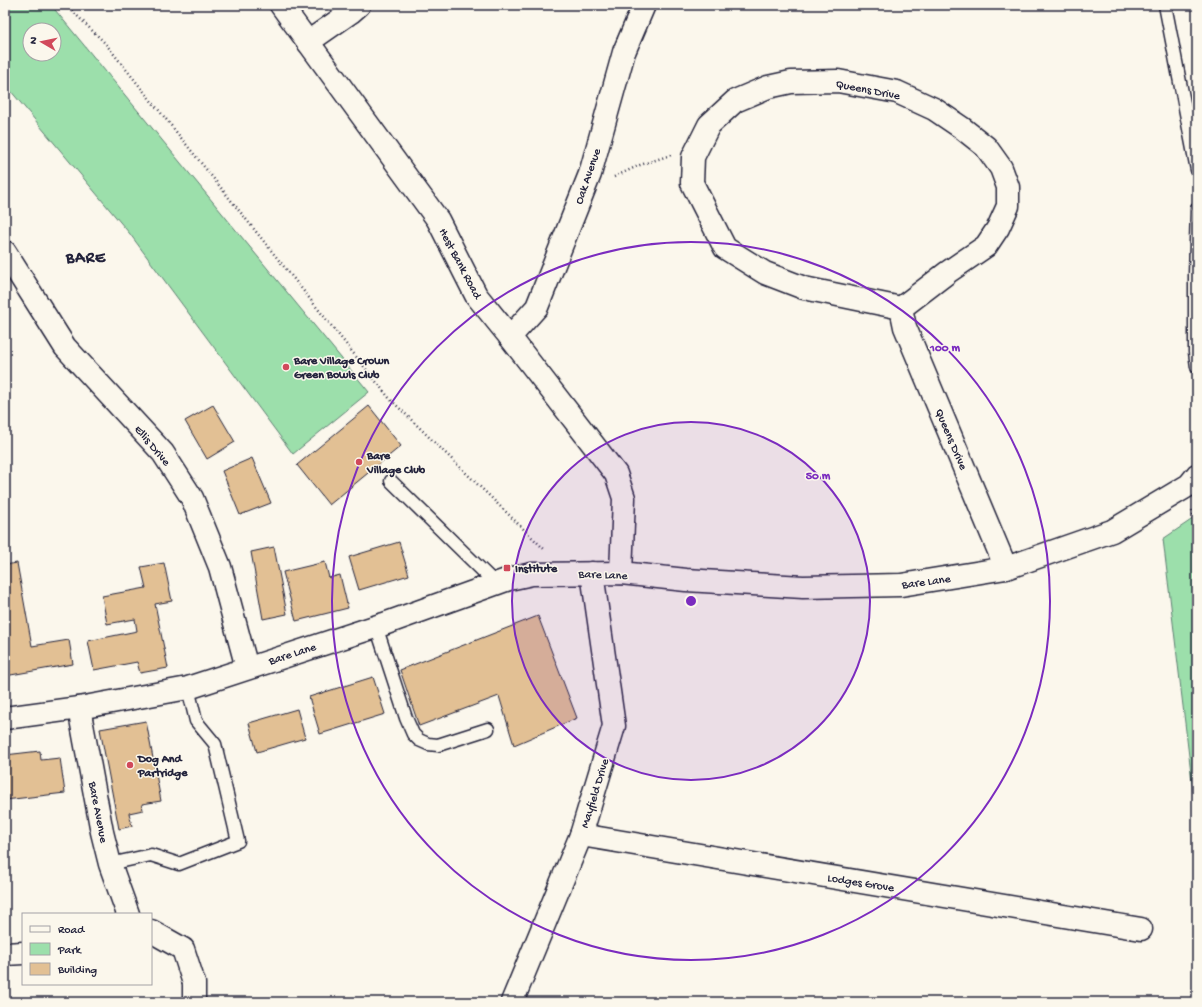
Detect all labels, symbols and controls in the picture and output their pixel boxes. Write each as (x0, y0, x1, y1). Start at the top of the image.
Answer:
north arrow (22, 22, 62, 62)
text: N (28, 36, 41, 45)
street label: Queens Drive (834, 78, 902, 104)
street label: Oak Avenue (573, 146, 605, 206)
street label: Hest Bank Road (435, 226, 484, 303)
district label: BARE (65, 250, 106, 269)
text: 100 m (929, 342, 960, 356)
place label: Bare Village Crown Green Bowls Club (293, 355, 389, 383)
marker: Bare Village Crown Green Bowls Club (281, 362, 291, 372)
street label: Queens Drive (931, 407, 970, 473)
street label: Ellis Drive (130, 423, 173, 470)
place label: Bare Village Club (366, 450, 426, 478)
marker: Bare Village Club (354, 457, 364, 467)
text: 50 m (806, 470, 831, 484)
marker: Institute (502, 563, 512, 573)
place label: Institute (515, 563, 558, 577)
street label: Bare Lane (577, 568, 628, 584)
street label: Bare Lane (900, 573, 952, 593)
centre of rings (684, 594, 698, 608)
street label: Bare Lane (266, 640, 319, 669)
place label: Dog And Partridge (137, 753, 188, 781)
street label: Mayfield Drive (579, 756, 613, 830)
marker: Dog And Partridge (125, 760, 135, 770)
street label: Bare Avenue (84, 780, 110, 845)
street label: Lodges Grove (826, 872, 896, 896)
legend (22, 913, 152, 985)
text: Road (58, 924, 85, 938)
text: Park (57, 944, 83, 958)
text: Building (57, 964, 97, 978)

